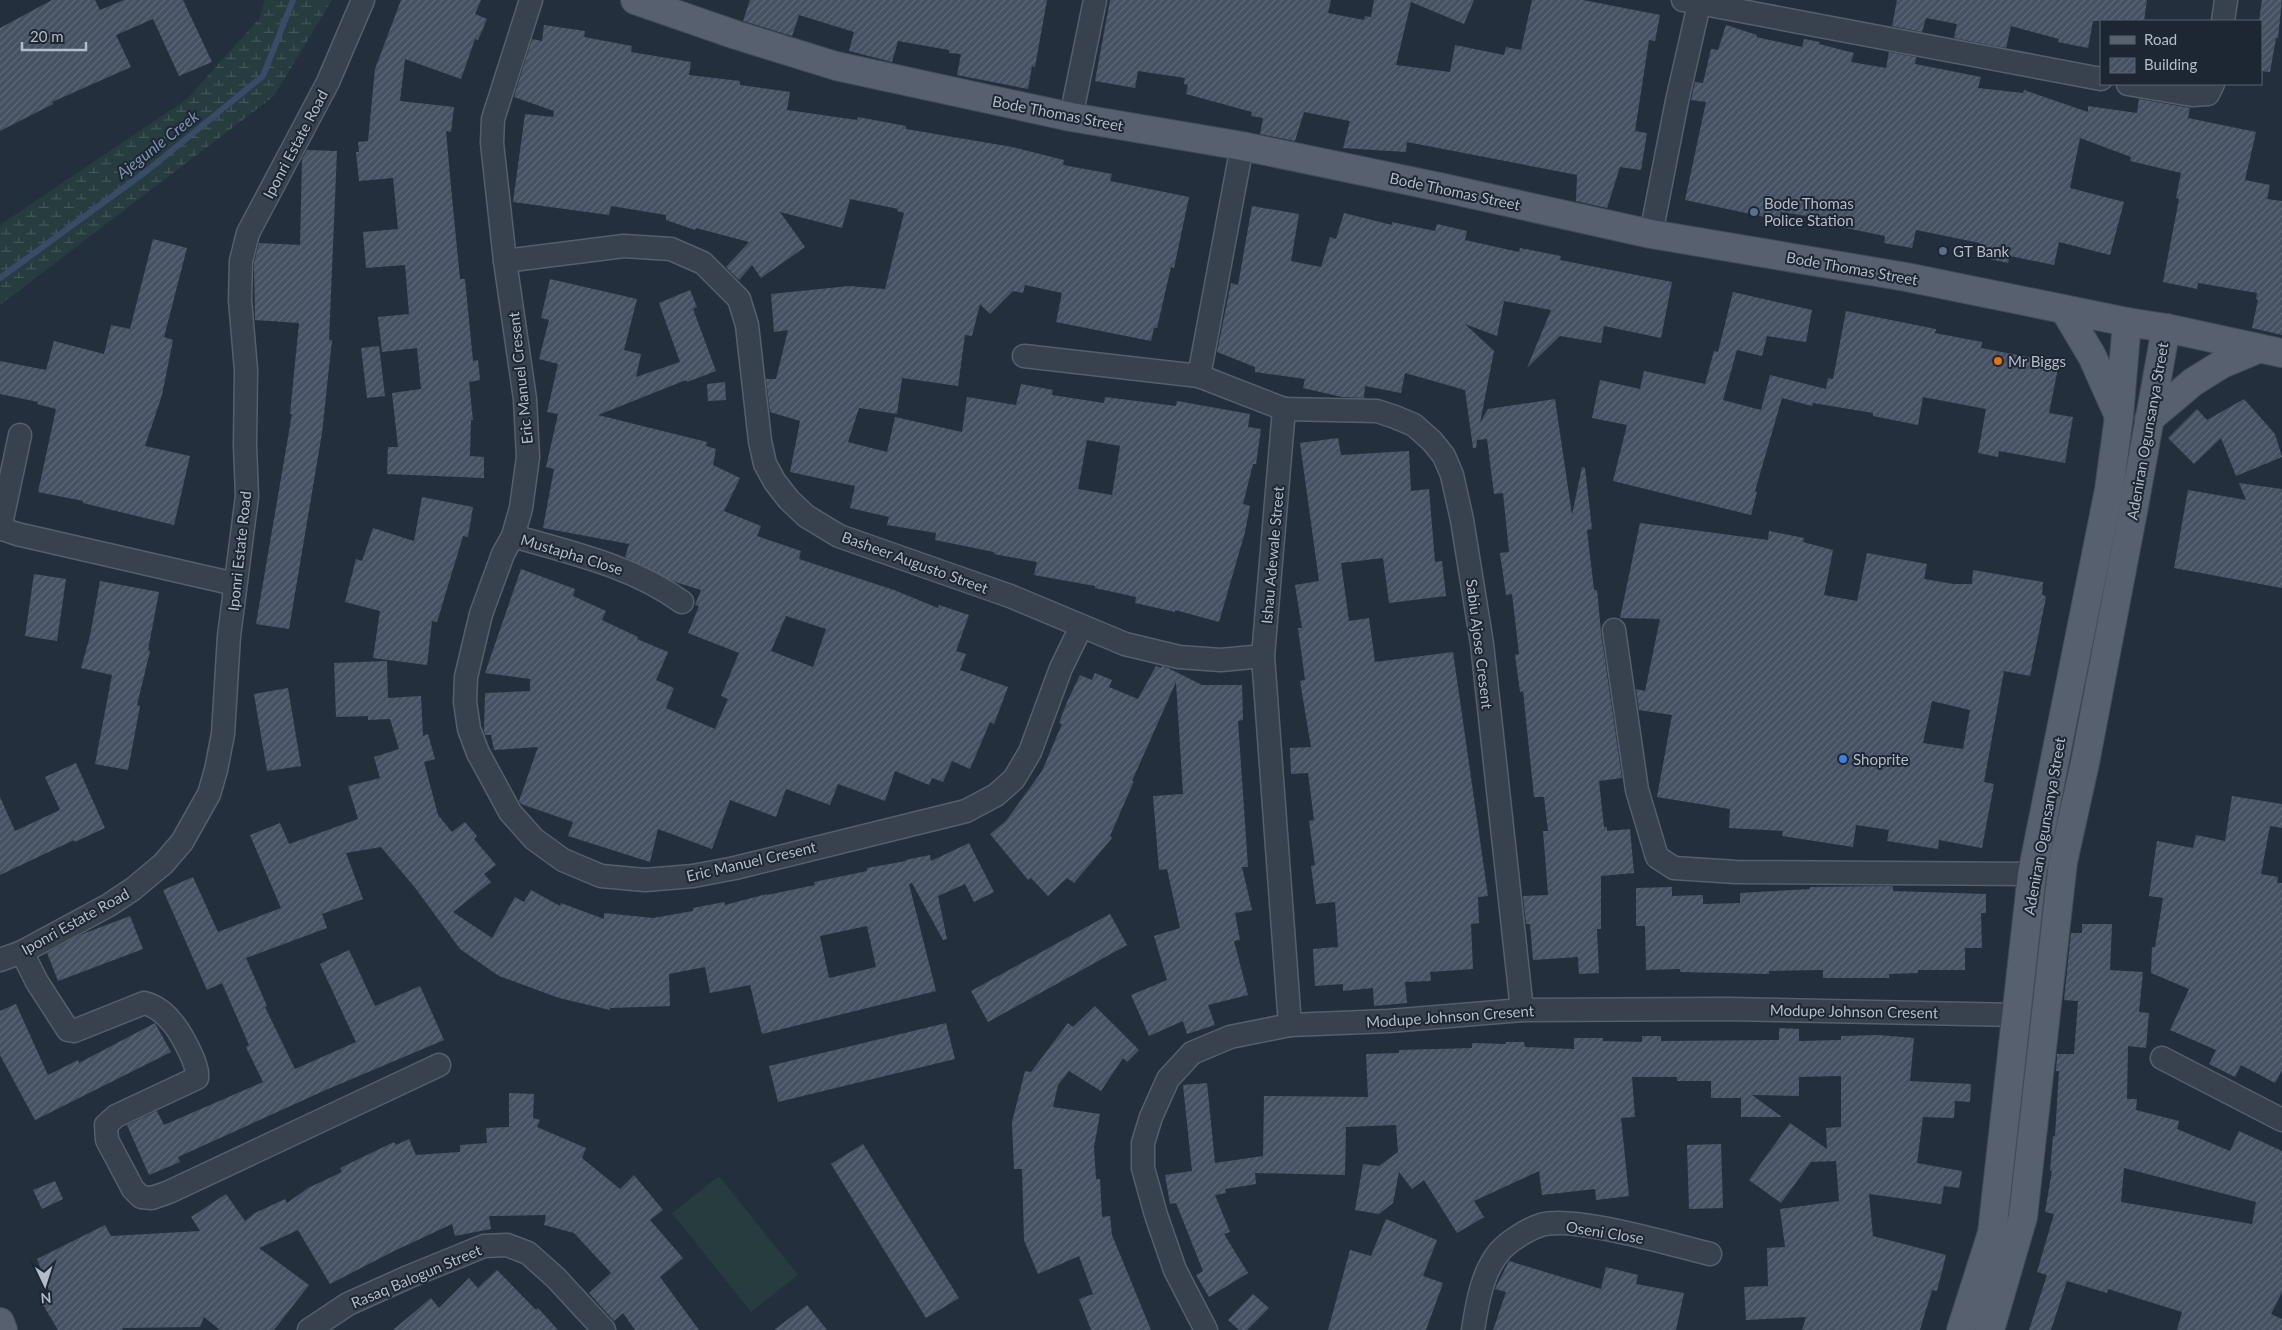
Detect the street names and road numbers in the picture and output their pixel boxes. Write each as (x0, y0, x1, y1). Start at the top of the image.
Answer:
street label: Iponri Estate Road (259, 87, 331, 201)
street label: Bode Thomas Street (991, 91, 1126, 135)
street label: Bode Thomas Street (1388, 168, 1523, 214)
street label: Bode Thomas Street (1785, 248, 1920, 289)
street label: Eric Manuel Cresent (504, 310, 536, 445)
street label: Adeniran Ogunsanya Street (2122, 340, 2172, 521)
street label: Ishau Adewale Street (1257, 485, 1287, 625)
street label: Iponri Estate Road (224, 490, 254, 612)
street label: Basheer Augusto Street (839, 527, 991, 597)
street label: Mustapha Close (519, 530, 625, 578)
street label: Sabiu Ajose Cresent (1463, 578, 1497, 711)
street label: Adeniran Ogunsanya Street (2019, 735, 2069, 916)
street label: Eric Manuel Cresent (684, 837, 818, 885)
street label: Iponri Estate Road (18, 884, 132, 958)
street label: Modupe Johnson Cresent (1365, 1001, 1535, 1031)
street label: Modupe Johnson Cresent (1770, 1001, 1939, 1021)
street label: Oseni Close (1565, 1217, 1645, 1247)
street label: Rasaq Balogun Street (348, 1240, 484, 1312)

